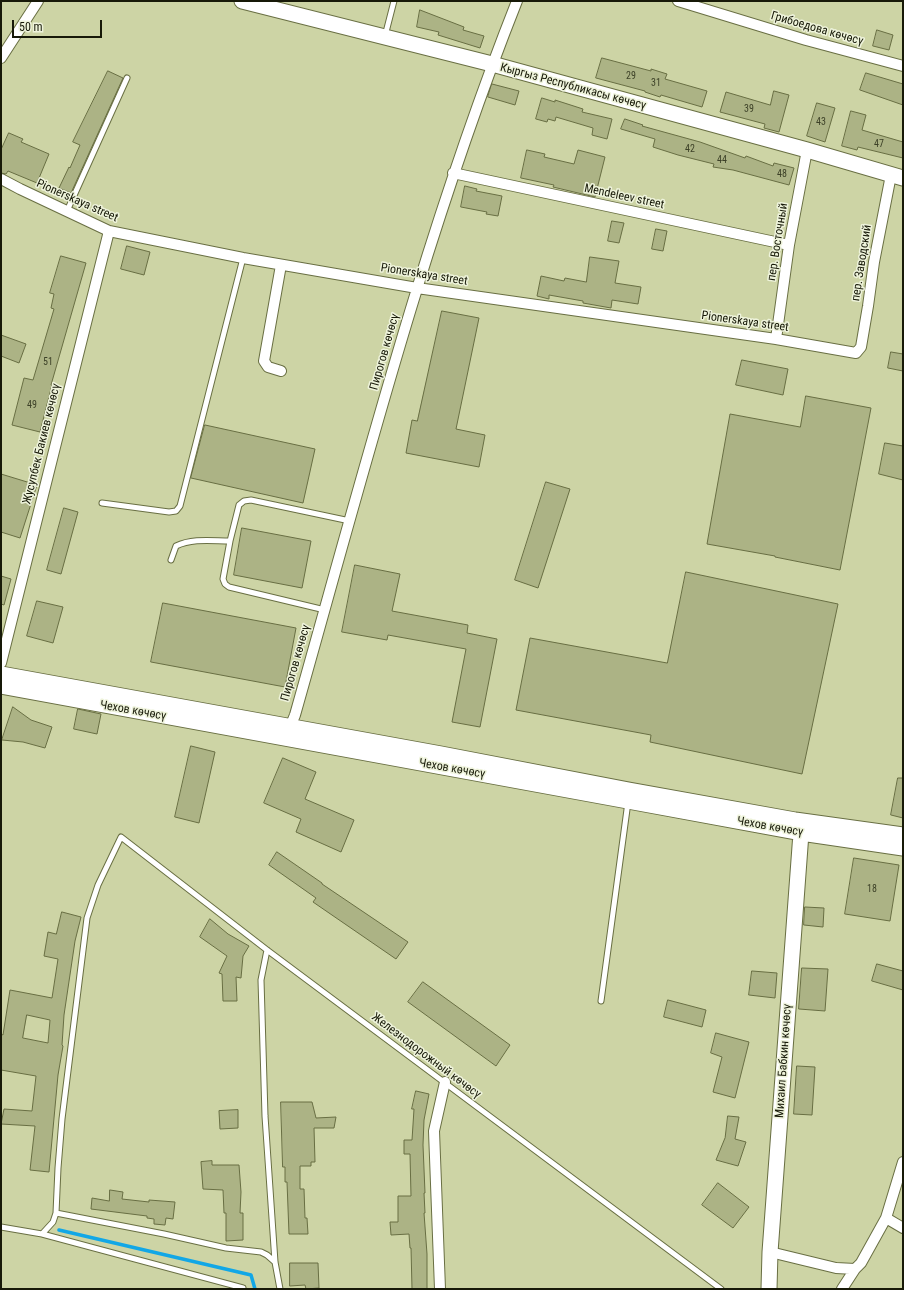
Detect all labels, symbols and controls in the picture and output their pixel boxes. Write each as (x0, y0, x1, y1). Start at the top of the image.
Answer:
street label: Грибоедова көчөсү (769, 9, 865, 49)
scale bar (14, 12, 104, 38)
text: 50 m (19, 20, 43, 34)
street label: Кыргыз Республикасы көчөсү (498, 61, 648, 113)
house number: 29 (626, 70, 636, 82)
house number: 31 (651, 77, 661, 89)
house number: 39 (744, 103, 754, 115)
house number: 43 (816, 116, 826, 128)
house number: 47 (874, 138, 884, 150)
house number: 42 (685, 143, 695, 155)
house number: 44 (717, 154, 727, 166)
house number: 48 (777, 168, 787, 180)
street label: Pionerskaya street (34, 177, 120, 225)
street label: Mendeleev street (583, 182, 665, 212)
street label: пер. Восточный (765, 202, 791, 282)
street label: пер. Заводский (849, 224, 875, 302)
street label: Pionerskaya street (379, 261, 469, 289)
street label: Pionerskaya street (701, 309, 789, 335)
street label: Пирогов көчөсү (367, 312, 403, 392)
house number: 51 (43, 356, 53, 368)
street label: Жусупбек Бакиев көчөсү (20, 382, 64, 506)
house number: 49 (27, 399, 37, 411)
street label: Пирогов көчөсү (278, 623, 314, 703)
street label: Чехов көчөсү (99, 698, 167, 724)
street label: Чехов көчөсү (418, 756, 486, 782)
street label: Чехов көчөсү (736, 814, 804, 840)
house number: 18 (867, 883, 877, 895)
street label: Михаил Бабкин көчөсү (773, 1004, 795, 1118)
street label: Железнодорожный көчөсү (368, 1010, 484, 1102)

